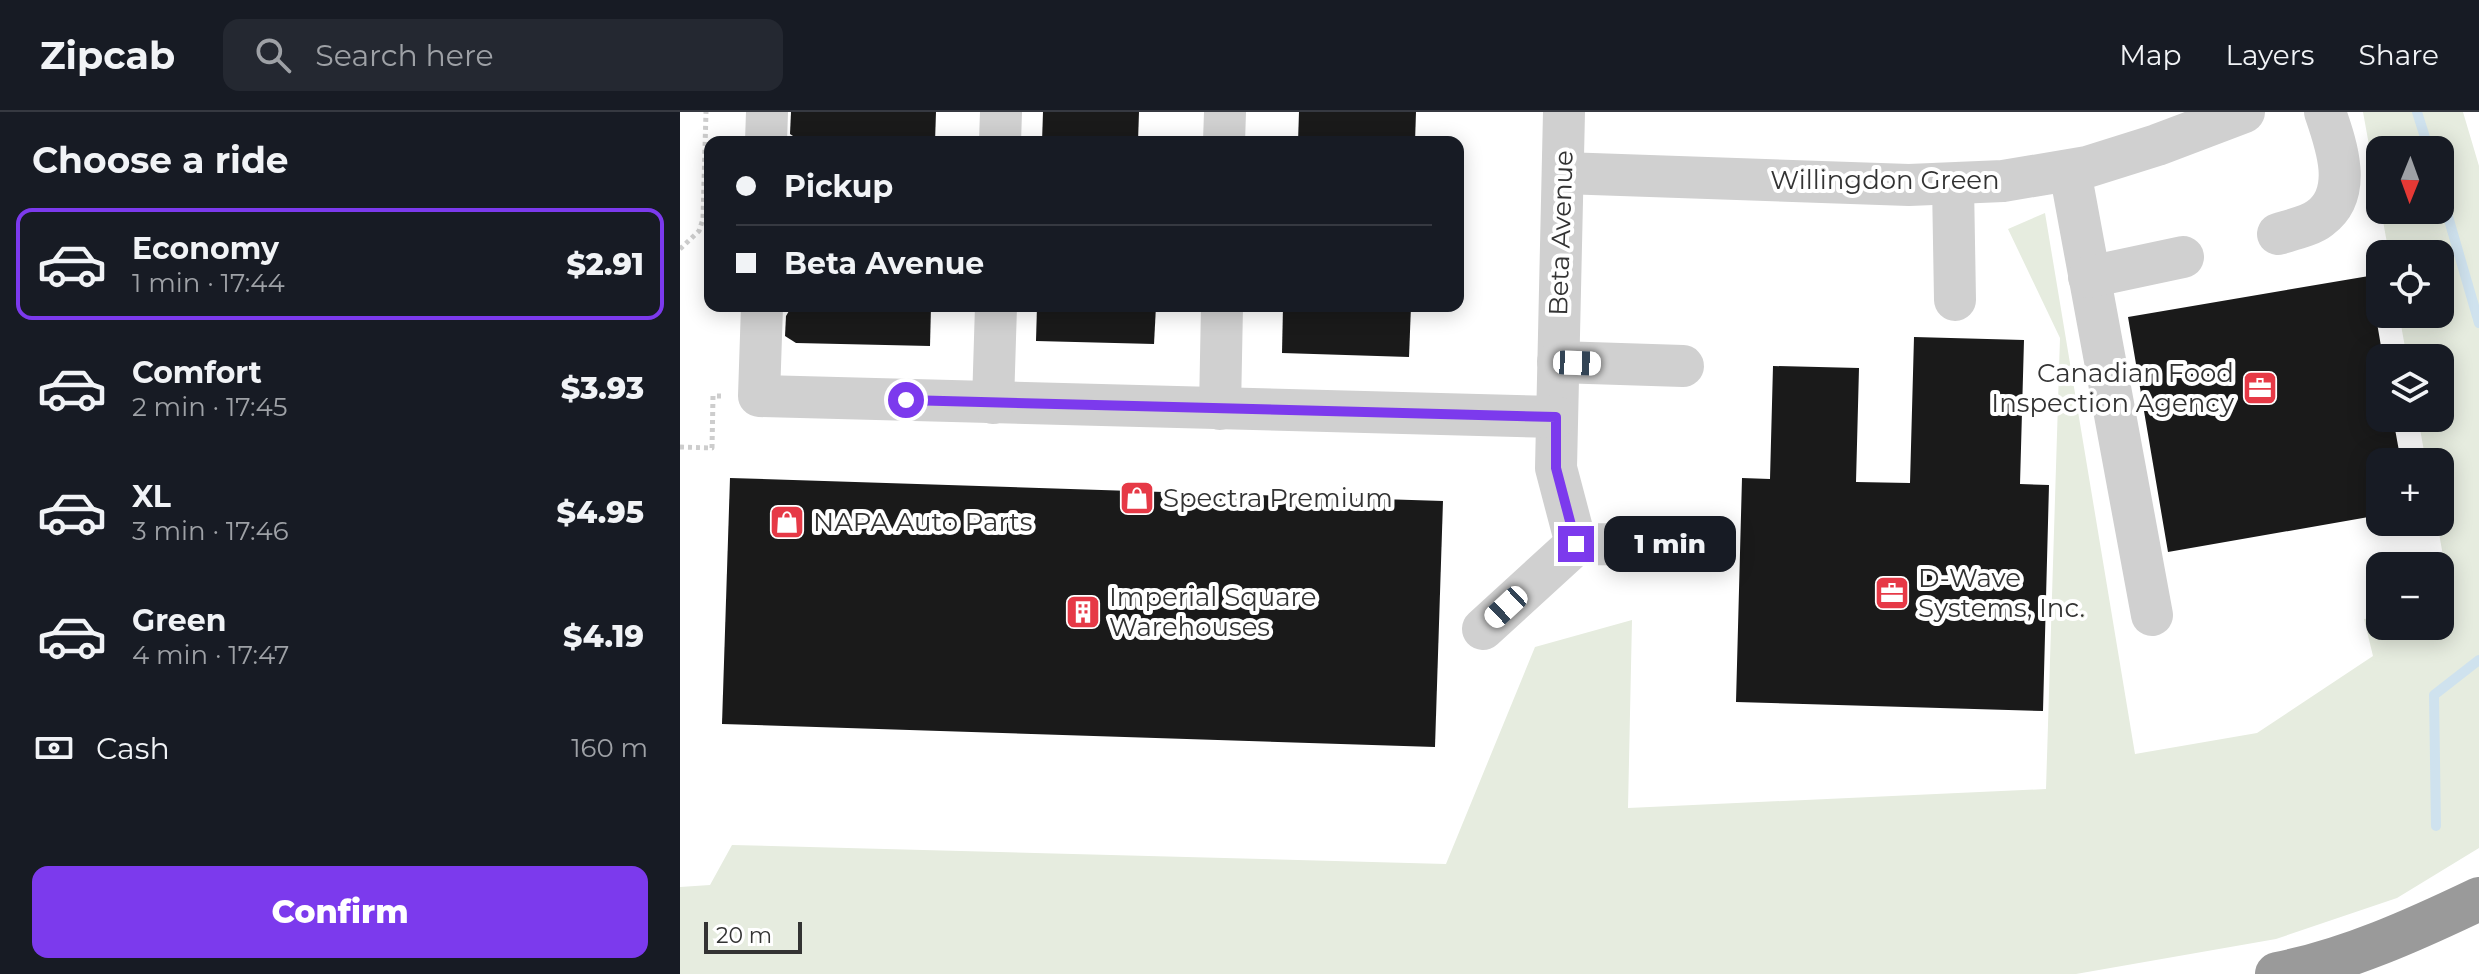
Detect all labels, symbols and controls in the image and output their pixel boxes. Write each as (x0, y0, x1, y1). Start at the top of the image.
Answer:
search box (223, 19, 783, 91)
text: Zipcab (40, 32, 175, 79)
icon: search (251, 33, 295, 77)
text: Search here (315, 37, 494, 74)
text: Map (2119, 38, 2182, 72)
text: Layers (2226, 38, 2315, 72)
text: Share (2359, 38, 2439, 72)
north arrow (2366, 136, 2454, 224)
map controls (2366, 136, 2454, 640)
text: Choose a ride (32, 138, 289, 182)
street label: Beta Avenue (1542, 150, 1580, 316)
street label: Willingdon Green (1770, 164, 2000, 196)
text: Pickup (784, 168, 893, 205)
icon: car (36, 228, 108, 300)
text: Economy (132, 230, 279, 267)
button: locate (2366, 240, 2454, 328)
text: Beta Avenue (784, 245, 984, 282)
text: $2.91 (566, 246, 644, 283)
text: 1 min · 17:44 (132, 267, 285, 299)
button: layers (2366, 344, 2454, 432)
car (1553, 350, 1601, 376)
icon: car (36, 352, 108, 424)
text: Comfort (132, 354, 262, 391)
place label: Canadian Food Inspection Agency (1991, 357, 2235, 419)
office icon: Canadian Food Inspection Agency (2241, 369, 2279, 407)
text: $3.93 (561, 370, 644, 407)
route start (888, 382, 924, 418)
text: 2 min · 17:45 (132, 391, 287, 423)
button: + (2366, 448, 2454, 536)
icon: car (36, 476, 108, 548)
text: XL (132, 478, 171, 515)
shop icon: Spectra Premium (1118, 479, 1156, 517)
place label: Spectra Premium (1163, 482, 1393, 514)
text: $4.95 (557, 494, 644, 531)
shop icon: NAPA Auto Parts (768, 503, 806, 541)
place label: NAPA Auto Parts (813, 506, 1032, 538)
text: 3 min · 17:46 (132, 515, 289, 547)
callout: 1 min (1604, 516, 1736, 572)
route end (1558, 526, 1594, 562)
text: 1 min (1634, 528, 1706, 560)
button: − (2366, 552, 2454, 640)
place label: D-Wave Systems, Inc. (1918, 562, 2085, 624)
office icon: D-Wave Systems, Inc. (1873, 574, 1911, 612)
place label: Imperial Square Warehouses (1109, 581, 1316, 643)
car (1480, 582, 1532, 632)
building icon: Imperial Square Warehouses (1064, 593, 1102, 631)
icon: car (36, 600, 108, 672)
text: Green (132, 602, 226, 639)
text: $4.19 (563, 618, 644, 655)
text: 4 min · 17:47 (132, 639, 289, 671)
icon: cash (32, 726, 76, 770)
text: Cash (96, 730, 170, 767)
text: 160 m (571, 732, 648, 764)
button: Confirm (32, 866, 648, 958)
scale bar (704, 918, 802, 954)
text: 20 m (716, 922, 772, 949)

